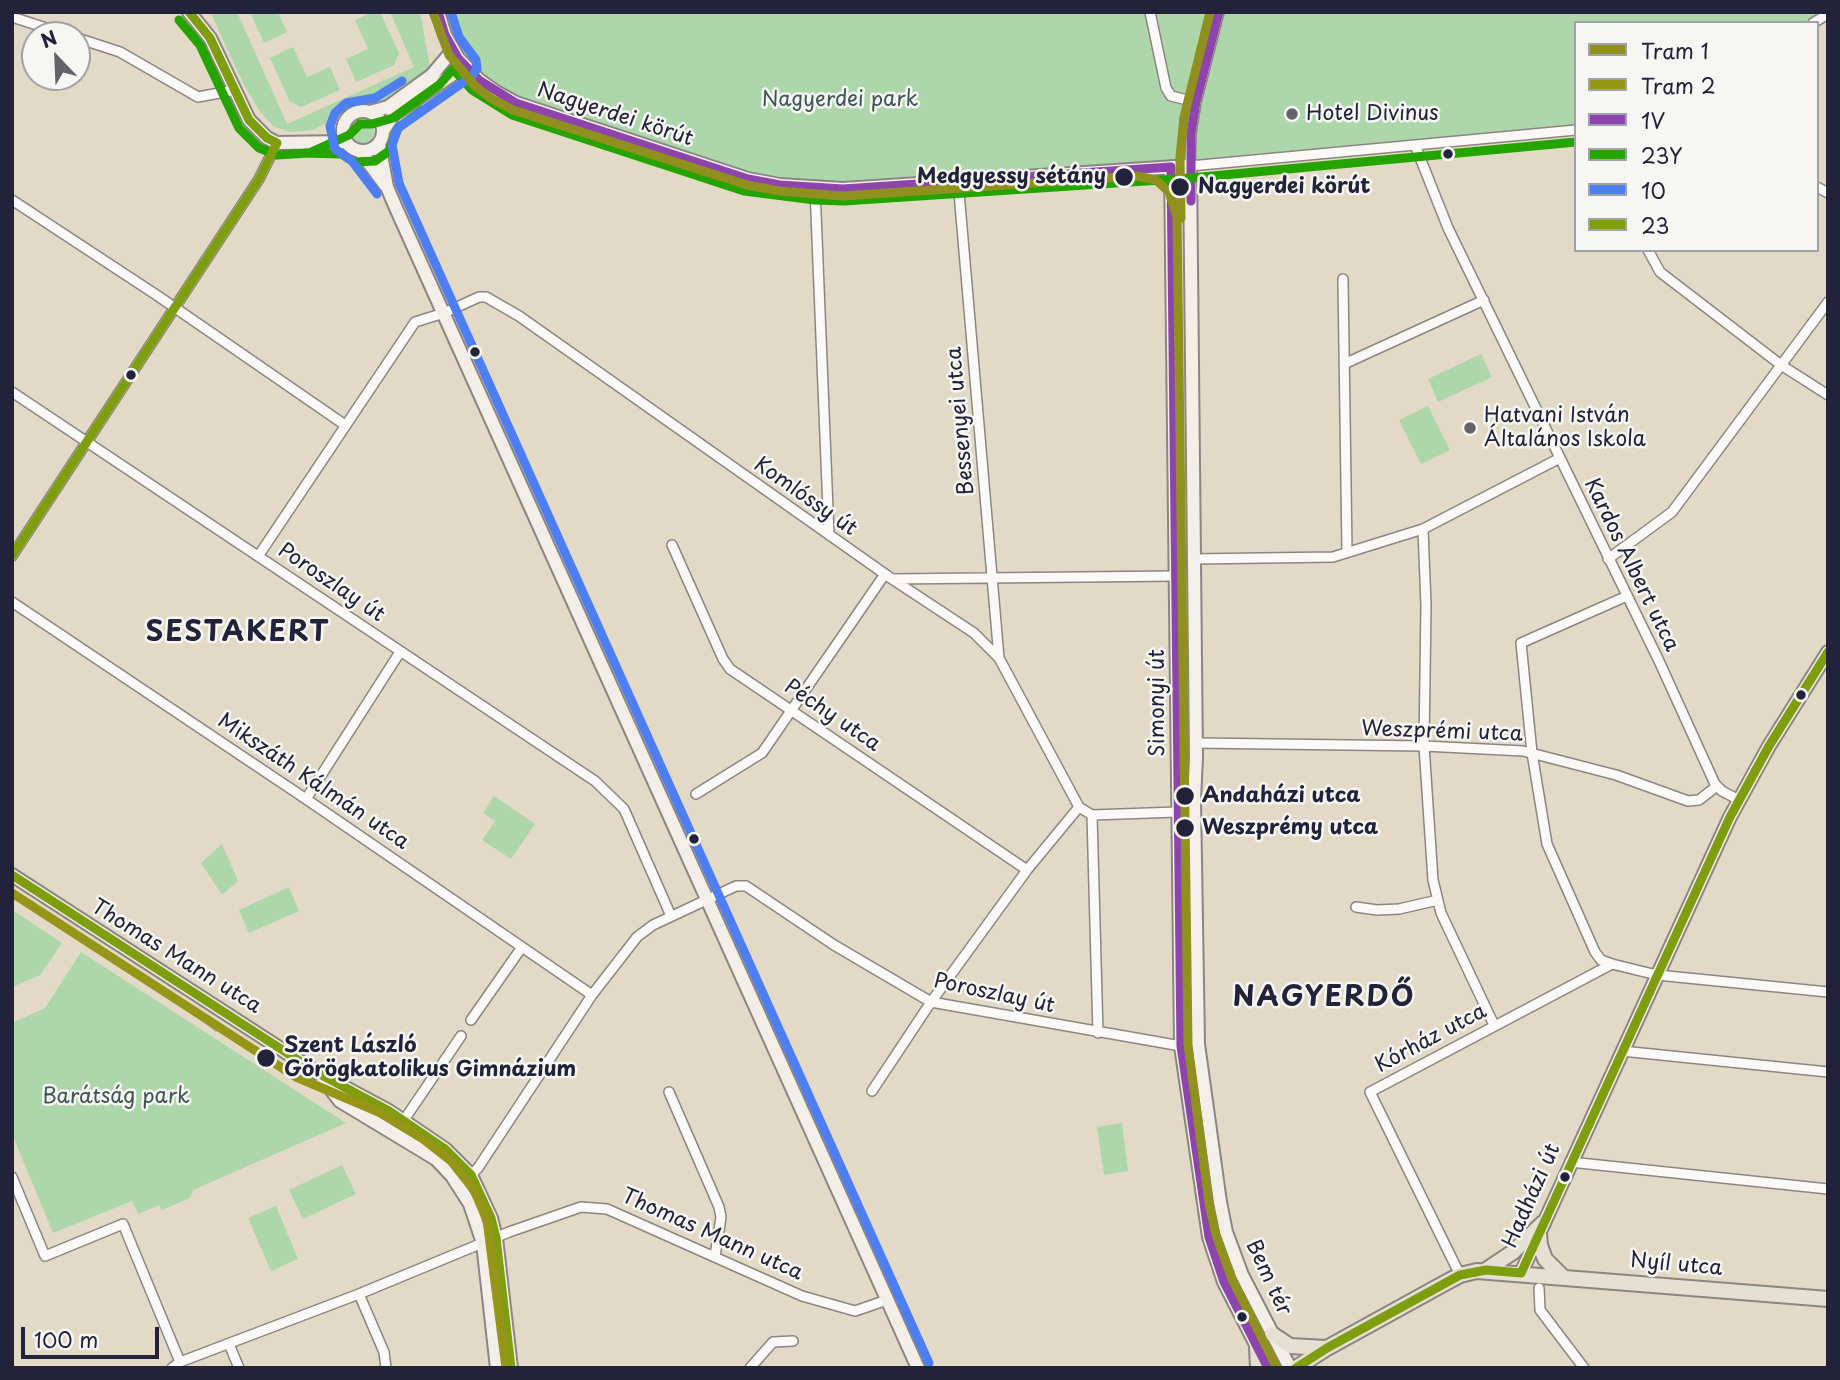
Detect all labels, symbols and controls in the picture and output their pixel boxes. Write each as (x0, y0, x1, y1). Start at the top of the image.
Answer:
north arrow (21, 21, 91, 91)
legend (1574, 21, 1819, 252)
text: N (36, 23, 61, 54)
text: Tram 1 (1641, 34, 1709, 66)
text: Tram 2 (1641, 69, 1716, 101)
street label: Nagyerdei körút (534, 78, 696, 152)
park label: Nagyerdei park (762, 87, 918, 113)
place label: Hotel Divinus (1306, 101, 1439, 127)
text: 1V (1641, 104, 1665, 136)
marker: Hotel Divinus (1284, 106, 1300, 122)
text: 23Y (1641, 139, 1683, 171)
unlabelled marker (1441, 147, 1455, 161)
place label: Medgyessy sétány (917, 164, 1106, 190)
marker: Medgyessy sétány (1113, 166, 1135, 188)
place label: Nagyerdei körút (1198, 174, 1370, 200)
text: 10 (1641, 174, 1666, 206)
marker: Nagyerdei körút (1169, 176, 1191, 198)
text: 23 (1641, 209, 1669, 241)
unlabelled marker (468, 345, 482, 359)
street label: Bessenyei utca (942, 346, 980, 496)
unlabelled marker (124, 368, 138, 382)
place label: Hatvani István Általános Iskola (1484, 403, 1646, 453)
marker: Hatvani István Általános Iskola (1462, 420, 1478, 436)
street label: Komlóssy út (749, 452, 861, 542)
street label: Kardos Albert utca (1578, 474, 1684, 656)
street label: Poroszlay út (273, 538, 389, 628)
district label: SESTAKERT (148, 616, 328, 650)
street label: Simonyi út (1145, 649, 1171, 757)
street label: Péchy utca (779, 675, 885, 757)
unlabelled marker (1794, 688, 1808, 702)
street label: Mikszáth Kálmán utca (213, 709, 413, 855)
street label: Weszprémi utca (1361, 717, 1523, 747)
place label: Andaházi utca (1202, 783, 1360, 809)
marker: Andaházi utca (1174, 785, 1196, 807)
place label: Weszprémy utca (1202, 815, 1378, 841)
marker: Weszprémy utca (1174, 817, 1196, 839)
unlabelled marker (687, 832, 701, 846)
street label: Thomas Mann utca (86, 894, 266, 1020)
street label: Poroszlay út (931, 969, 1057, 1019)
district label: NAGYERDŐ (1235, 981, 1413, 1015)
street label: Kórház utca (1371, 999, 1491, 1079)
place label: Szent László Görögkatolikus Gimnázium (284, 1033, 576, 1083)
marker: Szent László Görögkatolikus Gimnázium (255, 1047, 277, 1069)
park label: Barátság park (42, 1084, 190, 1110)
street label: Hadházi út (1498, 1140, 1566, 1252)
unlabelled marker (1558, 1170, 1572, 1184)
street label: Thomas Mann utca (618, 1184, 806, 1286)
street label: Bem tér (1240, 1236, 1296, 1320)
street label: Nyíl utca (1629, 1248, 1723, 1282)
unlabelled marker (1235, 1310, 1249, 1324)
scale bar (24, 1314, 163, 1358)
text: 100 m (34, 1323, 98, 1355)

